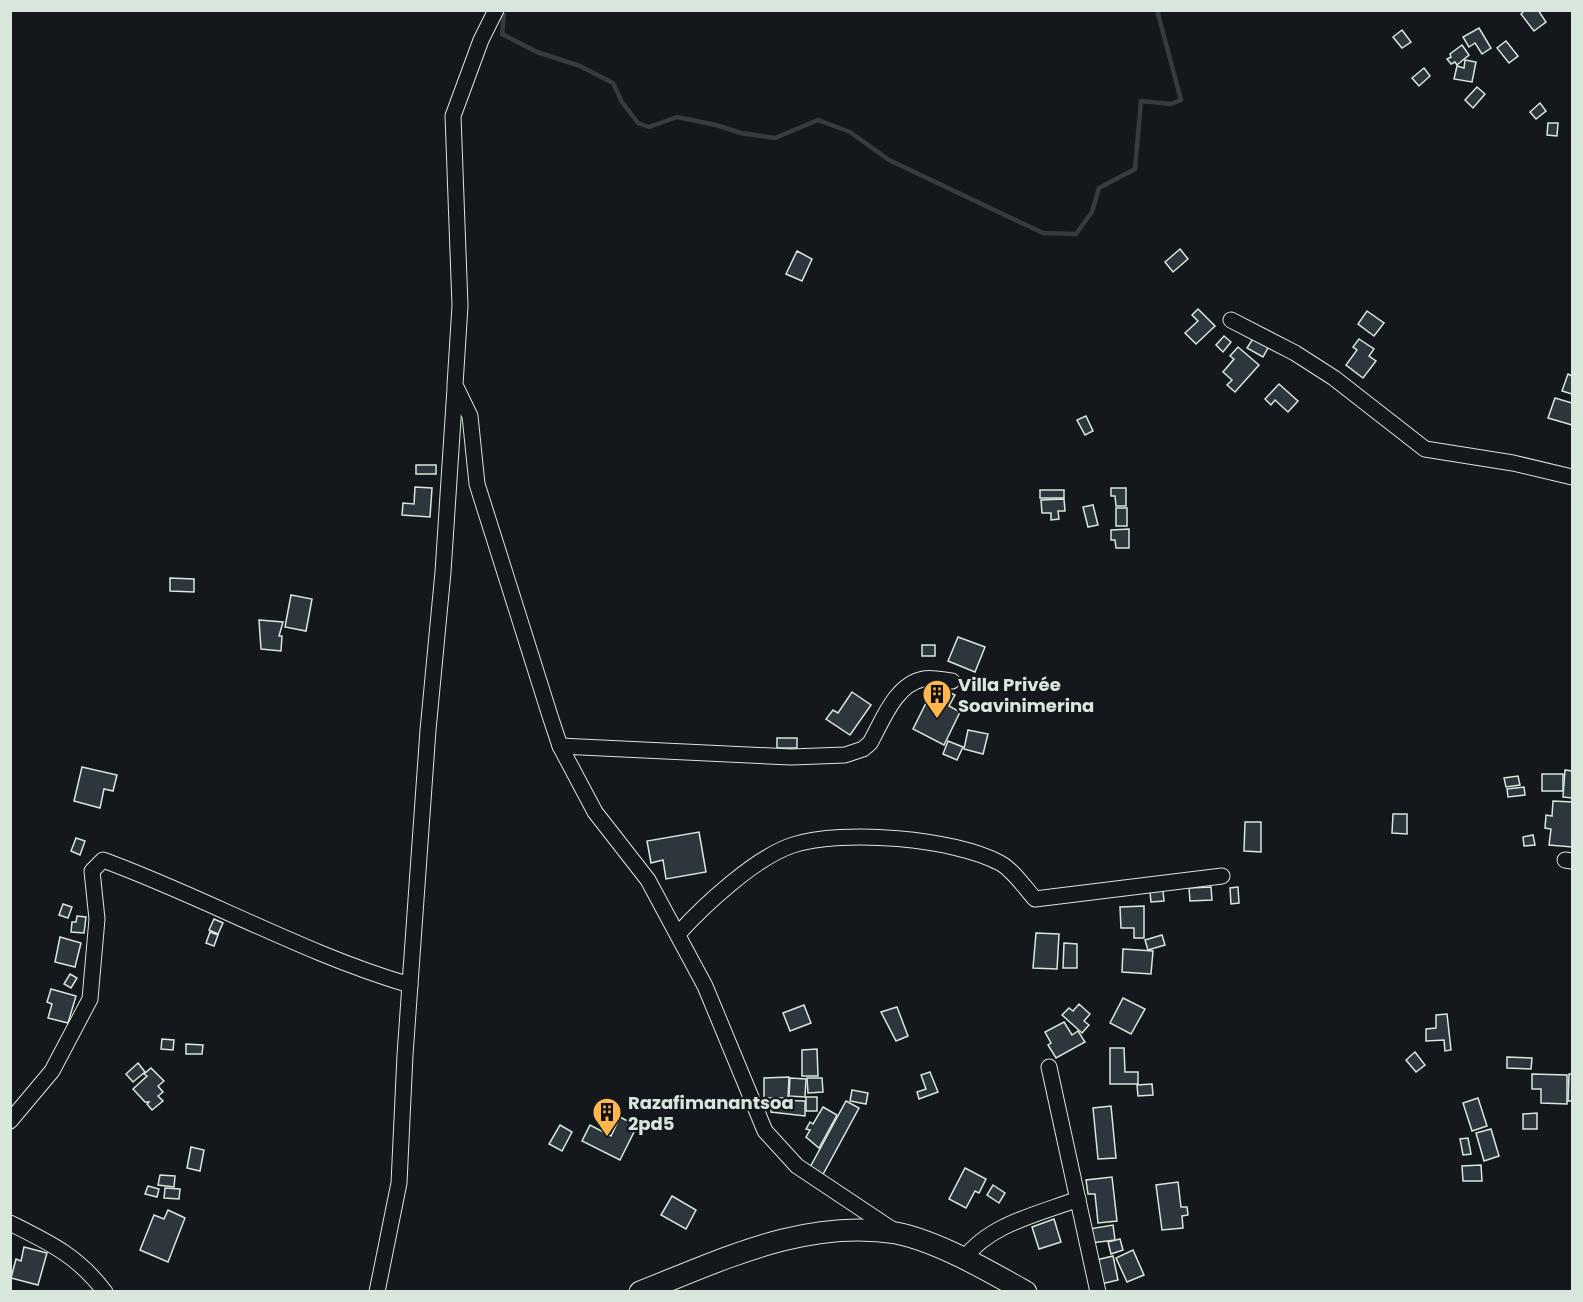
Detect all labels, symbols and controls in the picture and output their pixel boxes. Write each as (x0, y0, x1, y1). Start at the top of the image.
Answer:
place label: Villa Privée Soavinimerina (958, 672, 1094, 718)
building icon: Villa Privée Soavinimerina (921, 678, 953, 720)
place label: Razafimanantsoa 2pd5 (628, 1090, 794, 1136)
building icon: Razafimanantsoa 2pd5 (591, 1096, 623, 1138)

